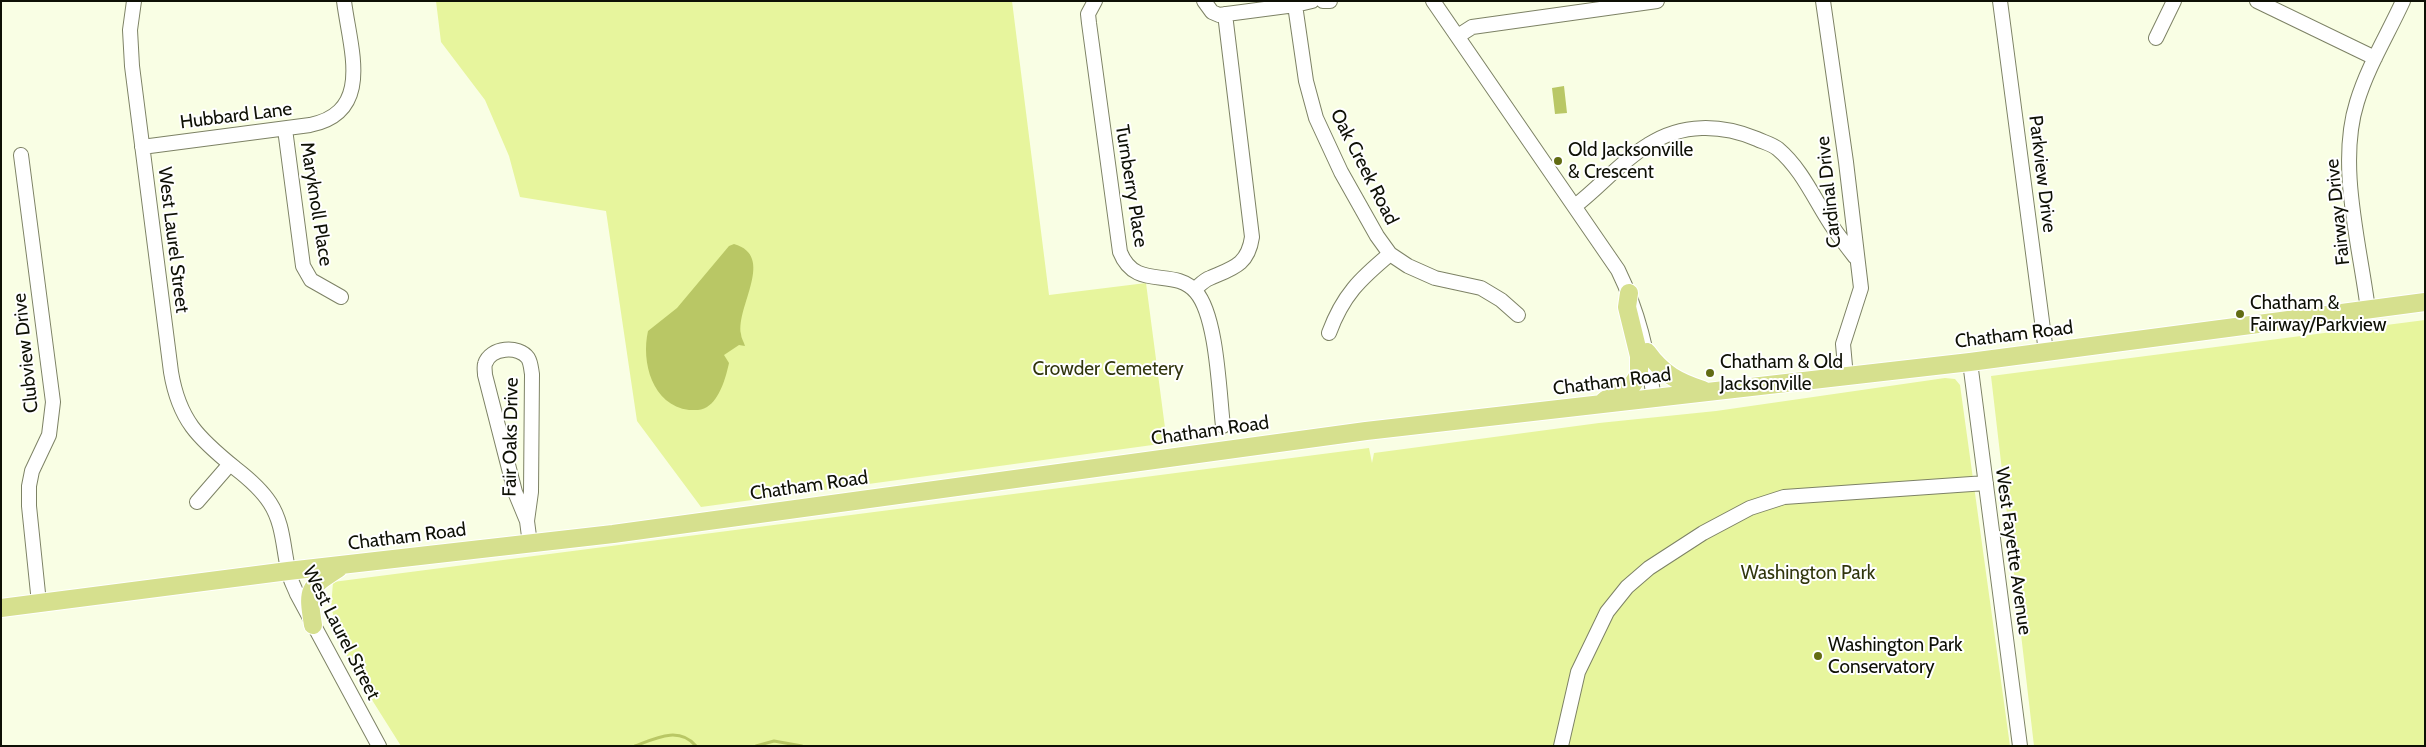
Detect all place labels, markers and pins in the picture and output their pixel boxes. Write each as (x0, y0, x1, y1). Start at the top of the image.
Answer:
place label: Old Jacksonville & Crescent (1568, 139, 1693, 183)
marker: Old Jacksonville & Crescent (1552, 155, 1564, 167)
place label: Chatham & Fairway/Parkview (2250, 292, 2387, 336)
marker: Chatham & Fairway/Parkview (2234, 308, 2246, 320)
place label: Chatham & Old Jacksonville (1720, 351, 1843, 395)
marker: Chatham & Old Jacksonville (1704, 367, 1716, 379)
place label: Washington Park Conservatory (1828, 634, 1963, 678)
marker: Washington Park Conservatory (1812, 650, 1824, 662)

